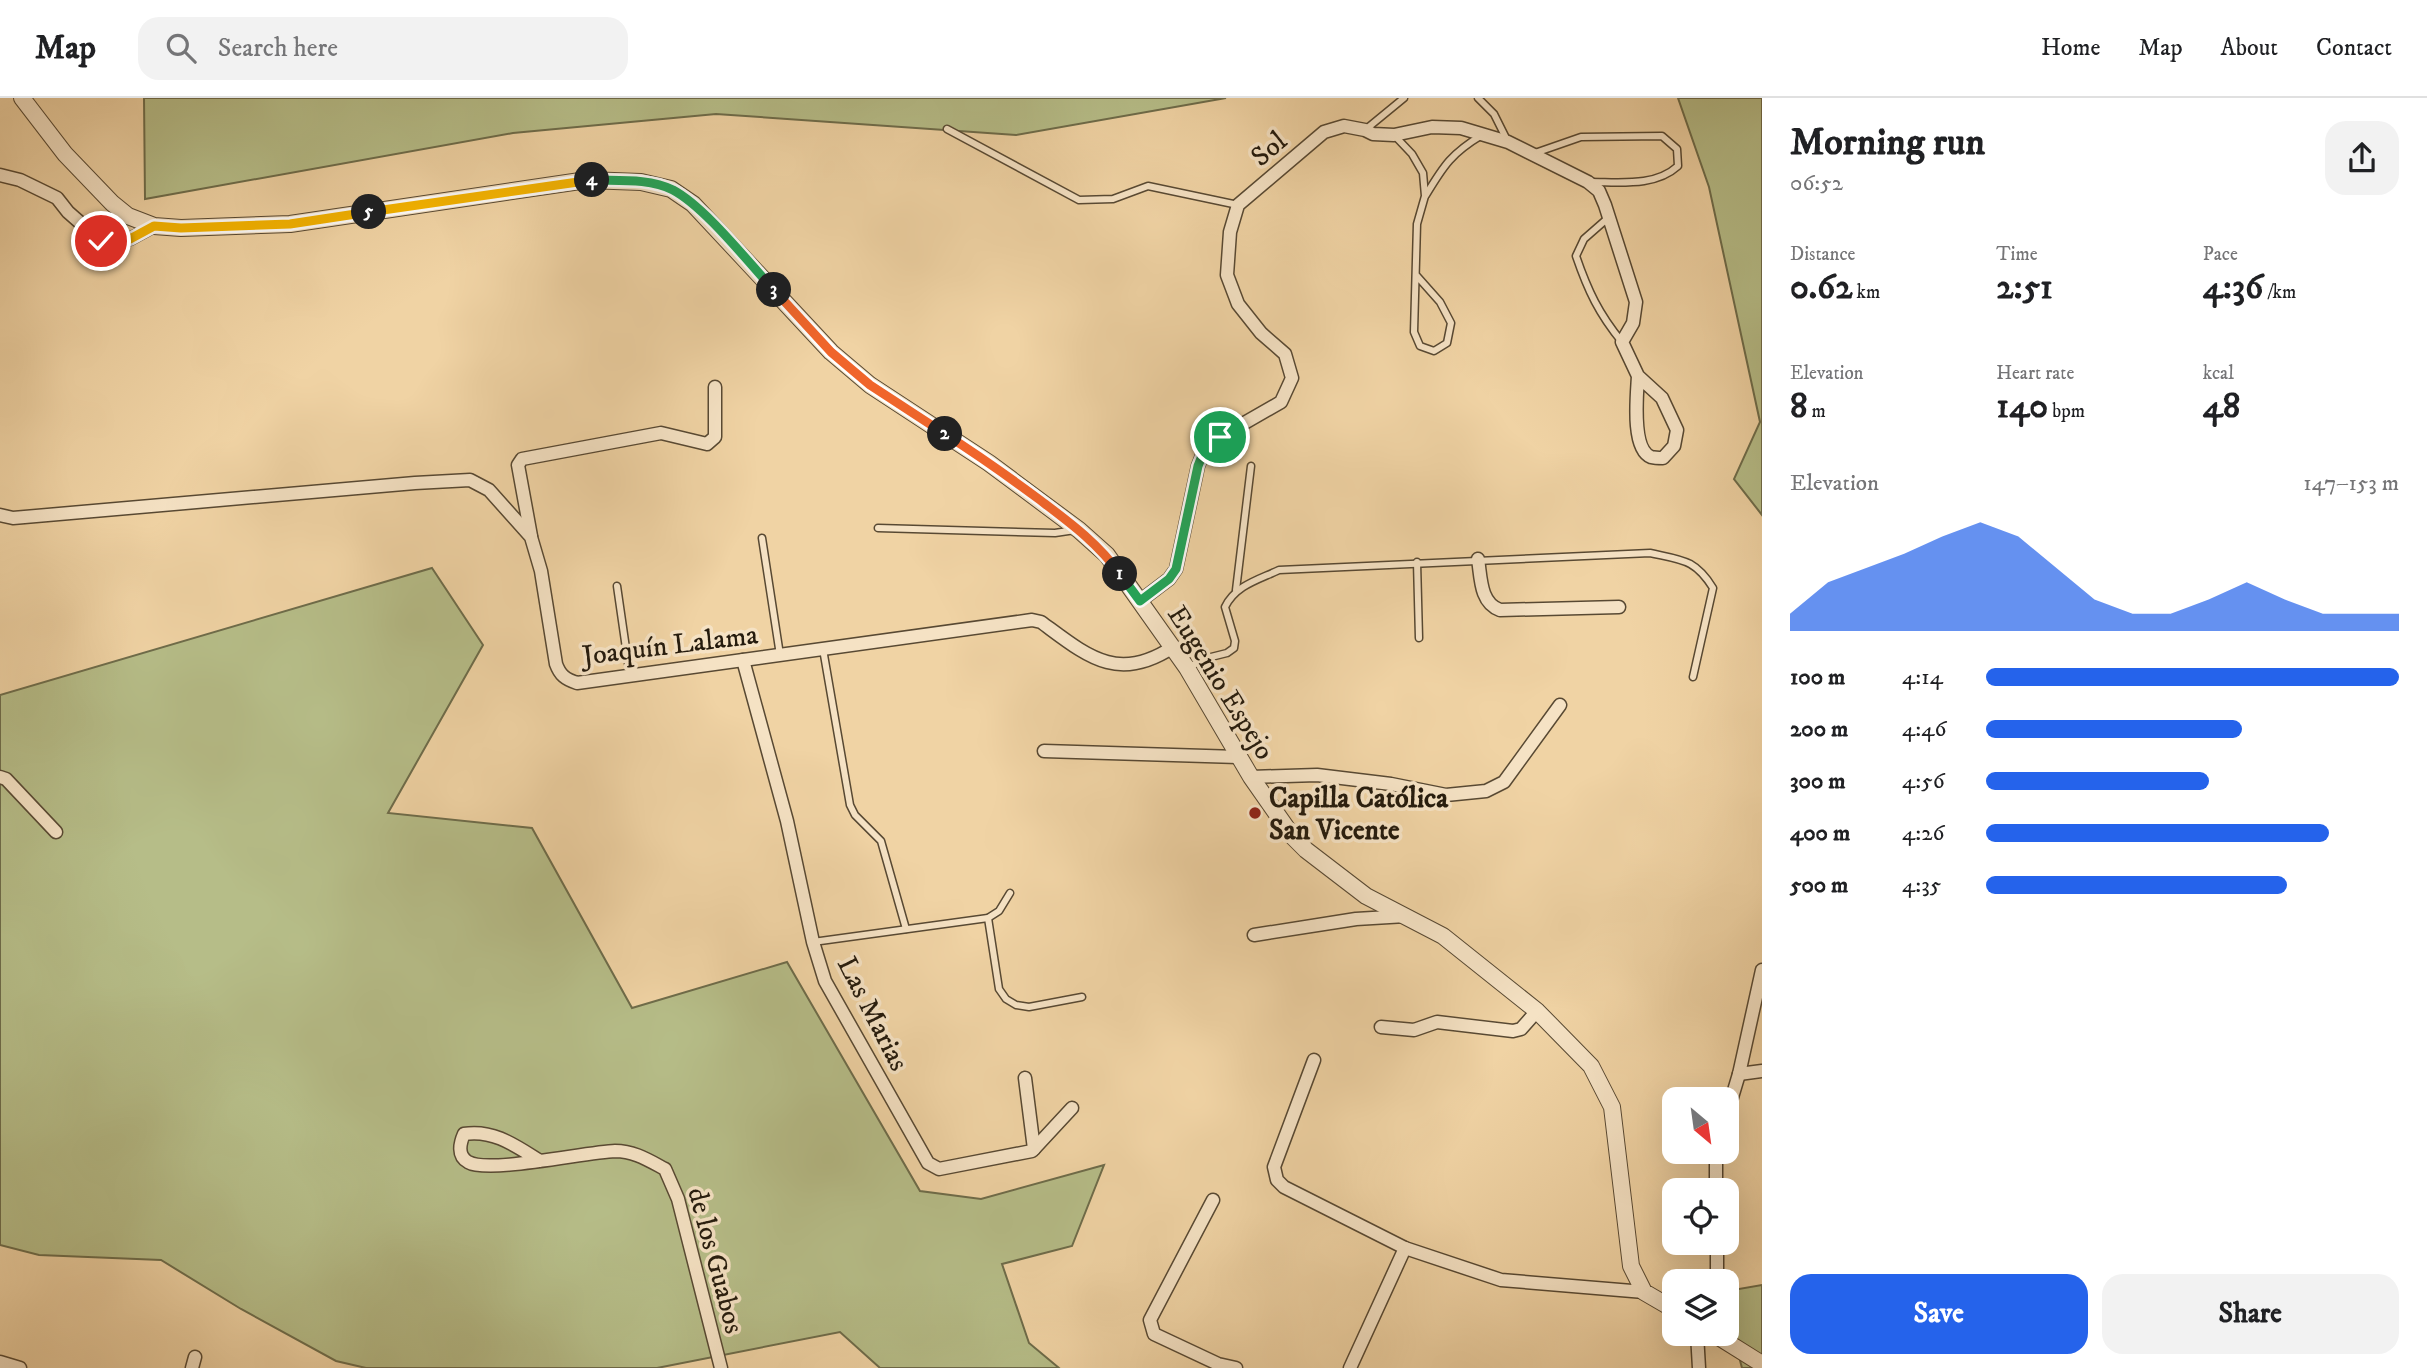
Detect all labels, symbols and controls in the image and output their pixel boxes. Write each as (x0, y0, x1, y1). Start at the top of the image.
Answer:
search box (138, 17, 628, 80)
text: Map (35, 28, 96, 69)
icon: search (162, 29, 200, 67)
text: Search here (218, 32, 338, 65)
text: Home (2041, 33, 2100, 63)
text: Map (2138, 33, 2183, 63)
text: About (2221, 33, 2278, 63)
text: Contact (2316, 33, 2392, 63)
text: Morning run (1790, 119, 1985, 167)
button: share (2325, 121, 2399, 195)
street label: Sol (1244, 124, 1295, 174)
pin: 4 (574, 162, 610, 198)
text: 4 (586, 168, 597, 191)
text: 06:52 (1790, 169, 1843, 198)
pin: 5 (352, 194, 386, 230)
text: 5 (364, 200, 373, 223)
pin (71, 211, 131, 271)
icon: check (82, 222, 120, 260)
text: Distance (1790, 243, 1855, 266)
text: Time (1996, 243, 2038, 266)
text: Pace (2203, 243, 2238, 266)
text: 0.62 (1790, 266, 1853, 310)
text: 2:51 (1996, 266, 2053, 310)
text: 4:36 (2203, 266, 2263, 310)
pin: 3 (756, 272, 792, 308)
text: 3 (770, 278, 777, 301)
text: km (1853, 281, 1880, 304)
text: /km (2263, 281, 2296, 304)
text: Elevation (1790, 362, 1864, 385)
text: Heart rate (1996, 362, 2074, 385)
text: kcal (2203, 362, 2234, 385)
text: 8 (1790, 385, 1808, 429)
text: 140 (1996, 385, 2048, 429)
text: 48 (2203, 385, 2240, 429)
text: m (1808, 400, 1826, 423)
text: bpm (2048, 400, 2085, 423)
pin (1190, 407, 1250, 467)
pin: 2 (928, 416, 962, 452)
icon: arrive (1201, 418, 1239, 456)
text: 2 (940, 422, 949, 445)
text: Elevation (1790, 469, 1879, 498)
text: 147–153 m (2303, 469, 2399, 498)
pin: 1 (1102, 556, 1138, 592)
text: 1 (1116, 562, 1123, 585)
street label: Eugenio Espejo (1159, 599, 1282, 766)
street label: Joaquín Lalama (577, 617, 760, 674)
text: 100 m (1790, 663, 1845, 692)
text: 4:14 (1902, 663, 1943, 692)
text: 200 m (1790, 715, 1848, 744)
text: 4:46 (1902, 715, 1946, 744)
text: 300 m (1790, 767, 1846, 796)
text: 4:56 (1902, 767, 1945, 796)
place label: Capilla Católica San Vicente (1269, 781, 1449, 848)
marker: Capilla Católica San Vicente (1247, 805, 1263, 821)
text: 400 m (1790, 819, 1850, 848)
text: 4:26 (1902, 819, 1945, 848)
text: 500 m (1790, 871, 1848, 900)
text: 4:35 (1902, 871, 1941, 900)
street label: Las Marias (829, 951, 916, 1077)
north arrow (1662, 1087, 1740, 1164)
map controls (1662, 1087, 1739, 1346)
button: locate (1662, 1178, 1739, 1255)
street label: de los Guabos (679, 1183, 752, 1337)
button: layers (1662, 1269, 1739, 1346)
button: Save (1790, 1274, 2088, 1354)
button: Share (2102, 1274, 2399, 1354)

